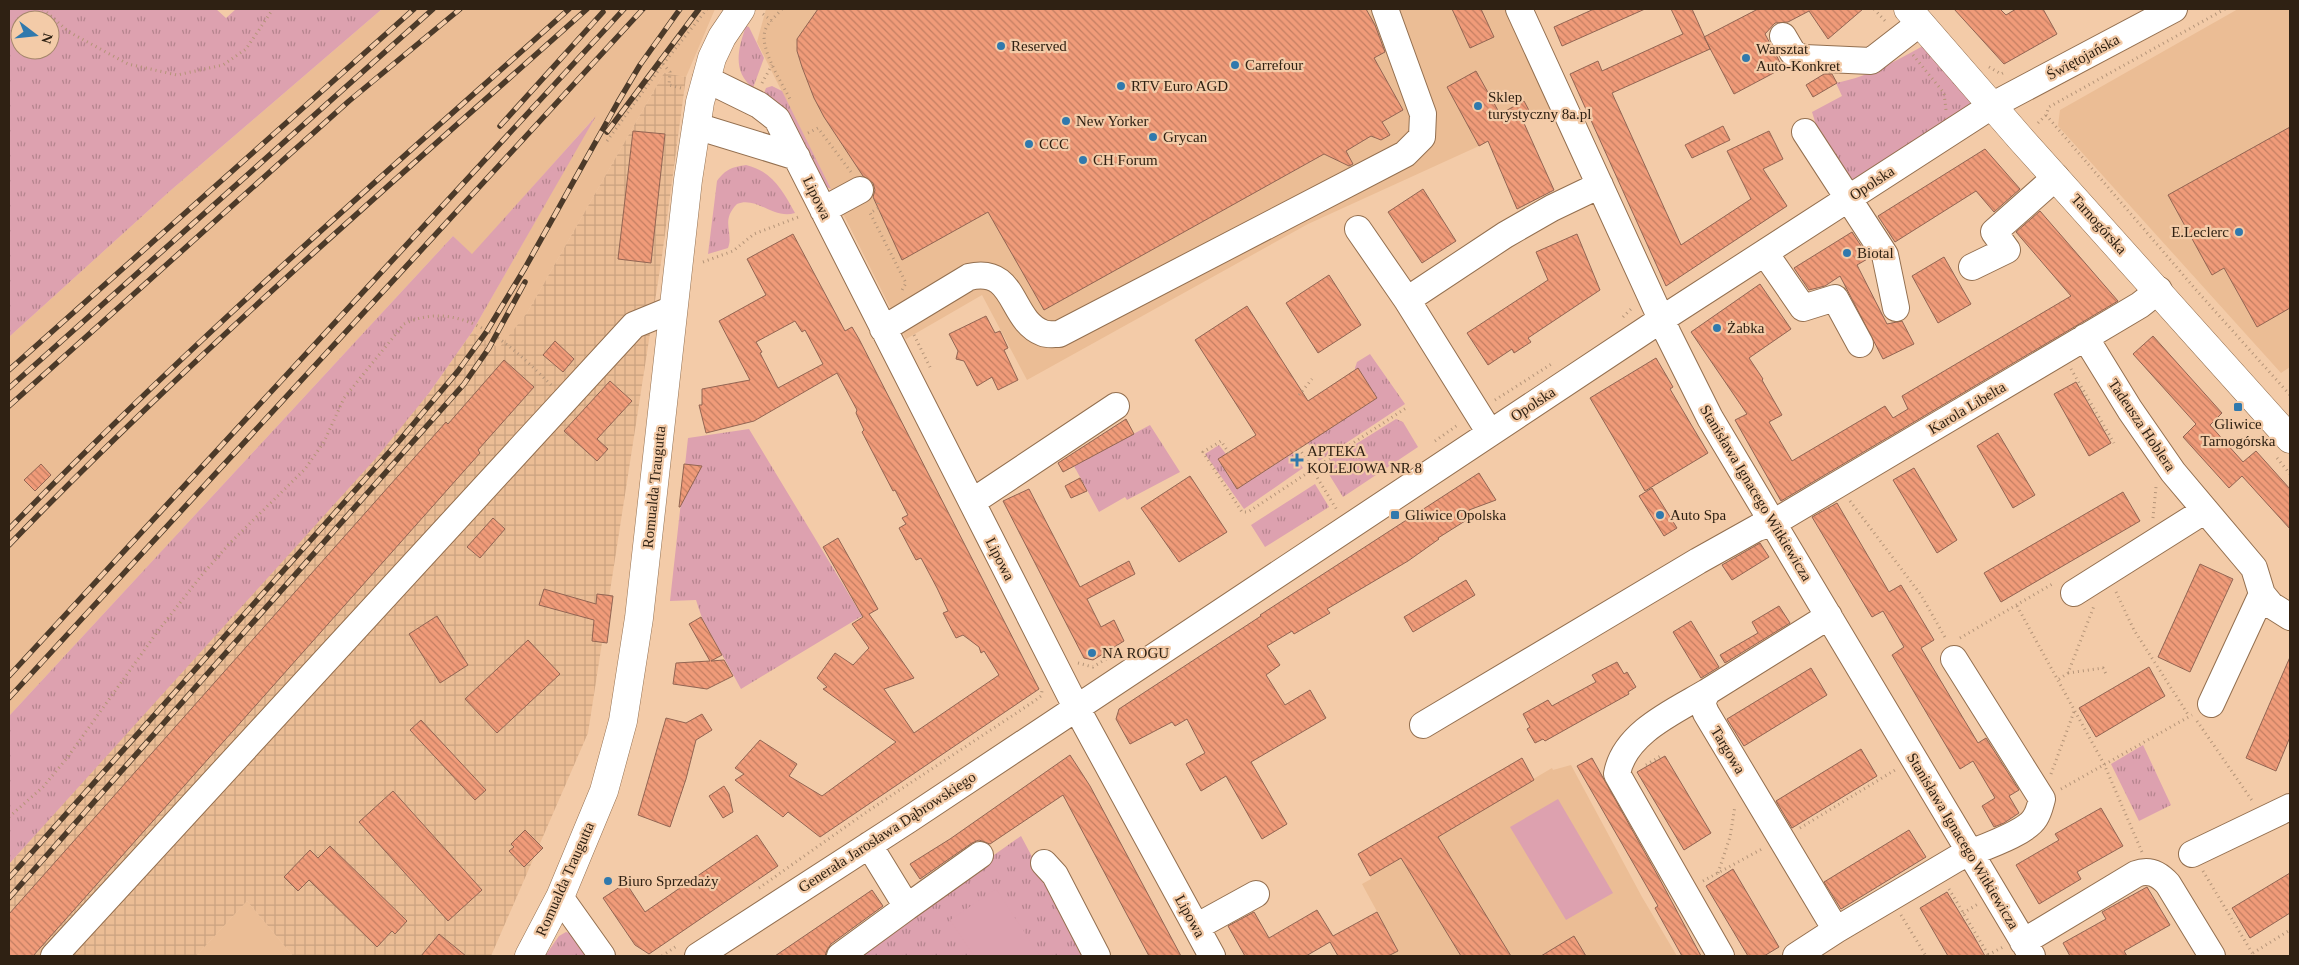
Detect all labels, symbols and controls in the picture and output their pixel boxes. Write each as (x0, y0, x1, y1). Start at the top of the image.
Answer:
north arrow (10, 10, 60, 60)
street label: Świętojańska (2044, 31, 2122, 83)
text: N (38, 32, 56, 45)
place label: Reserved (1011, 38, 1067, 54)
marker: Reserved (995, 40, 1007, 52)
place label: Warsztat Auto-Konkret (1756, 41, 1841, 74)
marker: Warsztat Auto-Konkret (1740, 52, 1752, 64)
place label: Carrefour (1245, 57, 1303, 73)
marker: Carrefour (1229, 59, 1241, 71)
place label: RTV Euro AGD (1131, 78, 1228, 94)
marker: RTV Euro AGD (1115, 80, 1127, 92)
place label: Sklep turystyczny 8a.pl (1488, 89, 1591, 122)
marker: Sklep turystyczny 8a.pl (1472, 100, 1484, 112)
place label: New Yorker (1076, 113, 1149, 129)
marker: New Yorker (1060, 115, 1072, 127)
place label: Grycan (1163, 129, 1208, 145)
marker: Grycan (1147, 131, 1159, 143)
place label: CCC (1039, 136, 1069, 152)
marker: CCC (1023, 138, 1035, 150)
place label: CH Forum (1093, 152, 1158, 168)
marker: CH Forum (1077, 154, 1089, 166)
street label: Opolska (1847, 162, 1898, 203)
street label: Lipowa (800, 174, 834, 222)
street label: Tarnogórska (2068, 191, 2130, 257)
place label: E.Leclerc (2171, 224, 2229, 240)
marker: E.Leclerc (2233, 226, 2245, 238)
place label: Biotal (1857, 245, 1894, 261)
marker: Biotal (1841, 247, 1853, 259)
place label: Żabka (1727, 320, 1765, 336)
marker: Żabka (1711, 322, 1723, 334)
street label: Tadeusza Hoblera (2105, 376, 2179, 474)
street label: Karola Libelta (1926, 379, 2009, 437)
street label: Opolska (1508, 383, 1559, 424)
marker: Gliwice Tarnogórska (2232, 401, 2244, 413)
street label: Stanisława Ignacego Witkiewicza (1697, 402, 1815, 584)
place label: Gliwice Tarnogórska (2201, 416, 2276, 449)
street label: Romualda Traugutta (640, 425, 668, 549)
place label: APTEKA KOLEJOWA NR 8 (1307, 443, 1422, 476)
marker: APTEKA KOLEJOWA NR 8 (1291, 454, 1303, 466)
place label: Gliwice Opolska (1405, 507, 1507, 523)
place label: Auto Spa (1670, 507, 1727, 523)
marker: Gliwice Opolska (1389, 509, 1401, 521)
marker: Auto Spa (1654, 509, 1666, 521)
street label: Lipowa (982, 535, 1018, 583)
place label: NA ROGU (1102, 645, 1169, 661)
marker: NA ROGU (1086, 647, 1098, 659)
street label: Targowa (1708, 724, 1748, 777)
street label: Stanisława Ignacego Witkiewicza (1904, 750, 2022, 932)
street label: Generała Jarosława Dąbrowskiego (795, 769, 979, 895)
street label: Romualda Traugutta (533, 819, 597, 938)
place label: Biuro Sprzedaży (618, 873, 719, 889)
marker: Biuro Sprzedaży (602, 875, 614, 887)
street label: Lipowa (1172, 892, 1208, 940)

